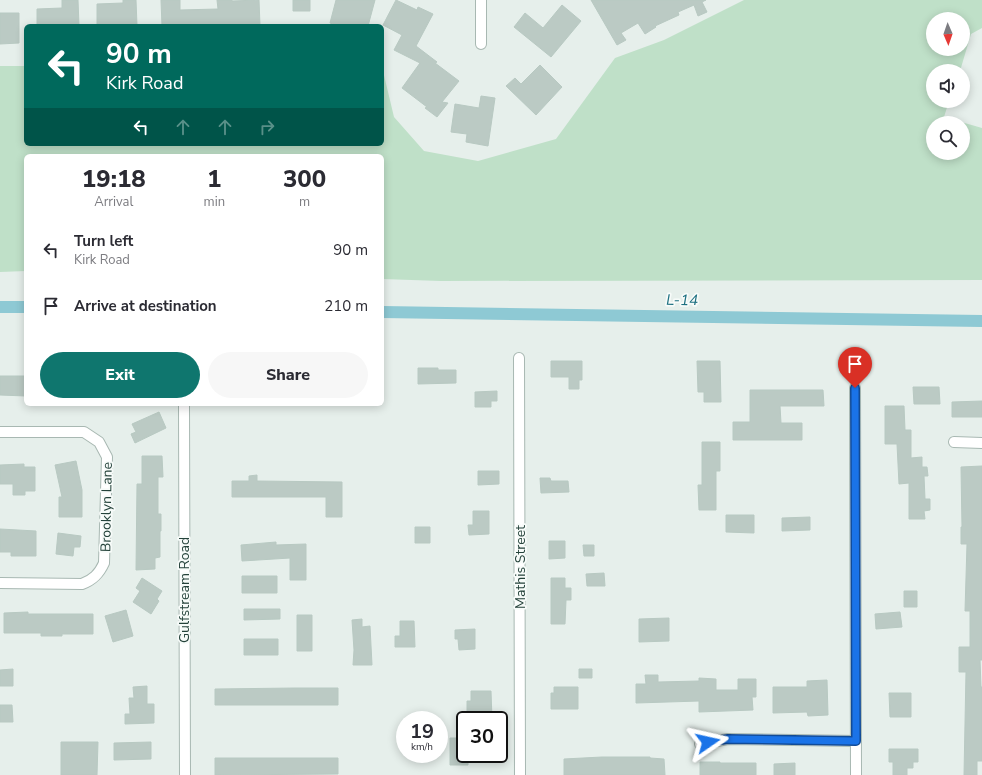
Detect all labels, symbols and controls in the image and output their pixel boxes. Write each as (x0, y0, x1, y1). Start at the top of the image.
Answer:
north arrow (926, 12, 970, 56)
map controls (926, 12, 970, 160)
text: 90 m (106, 35, 172, 73)
icon: left (40, 40, 92, 92)
button: sound (926, 64, 970, 108)
text: Kirk Road (106, 71, 183, 95)
icon: left (130, 116, 152, 138)
icon: ahead (172, 116, 194, 138)
icon: ahead (214, 116, 236, 138)
icon: right (256, 116, 278, 138)
button: search (926, 116, 970, 160)
text: 19:18 (82, 163, 146, 195)
text: 1 (207, 163, 222, 195)
text: 300 (283, 163, 326, 195)
text: Arrival (94, 193, 133, 211)
text: min (204, 193, 225, 211)
text: m (299, 193, 310, 211)
text: Turn left (74, 231, 133, 251)
icon: left (40, 239, 62, 261)
text: 90 m (333, 240, 368, 260)
text: Kirk Road (74, 251, 130, 269)
water label: L-14 (666, 290, 698, 310)
icon: arrive (40, 295, 62, 317)
text: Arrive at destination (74, 296, 217, 316)
text: 210 m (324, 296, 368, 316)
pin (838, 347, 872, 388)
button: Exit (40, 352, 200, 398)
button: Share (208, 352, 368, 398)
icon: arrive (844, 353, 866, 375)
street label: Brooklyn Lane (96, 462, 117, 552)
street label: Mathis Street (511, 525, 530, 609)
street label: Gulfstream Road (175, 537, 194, 643)
speed limit sign: 30 (456, 711, 508, 763)
text: 19 (410, 718, 434, 745)
position arrow (687, 721, 729, 763)
text: km/h (411, 740, 433, 754)

